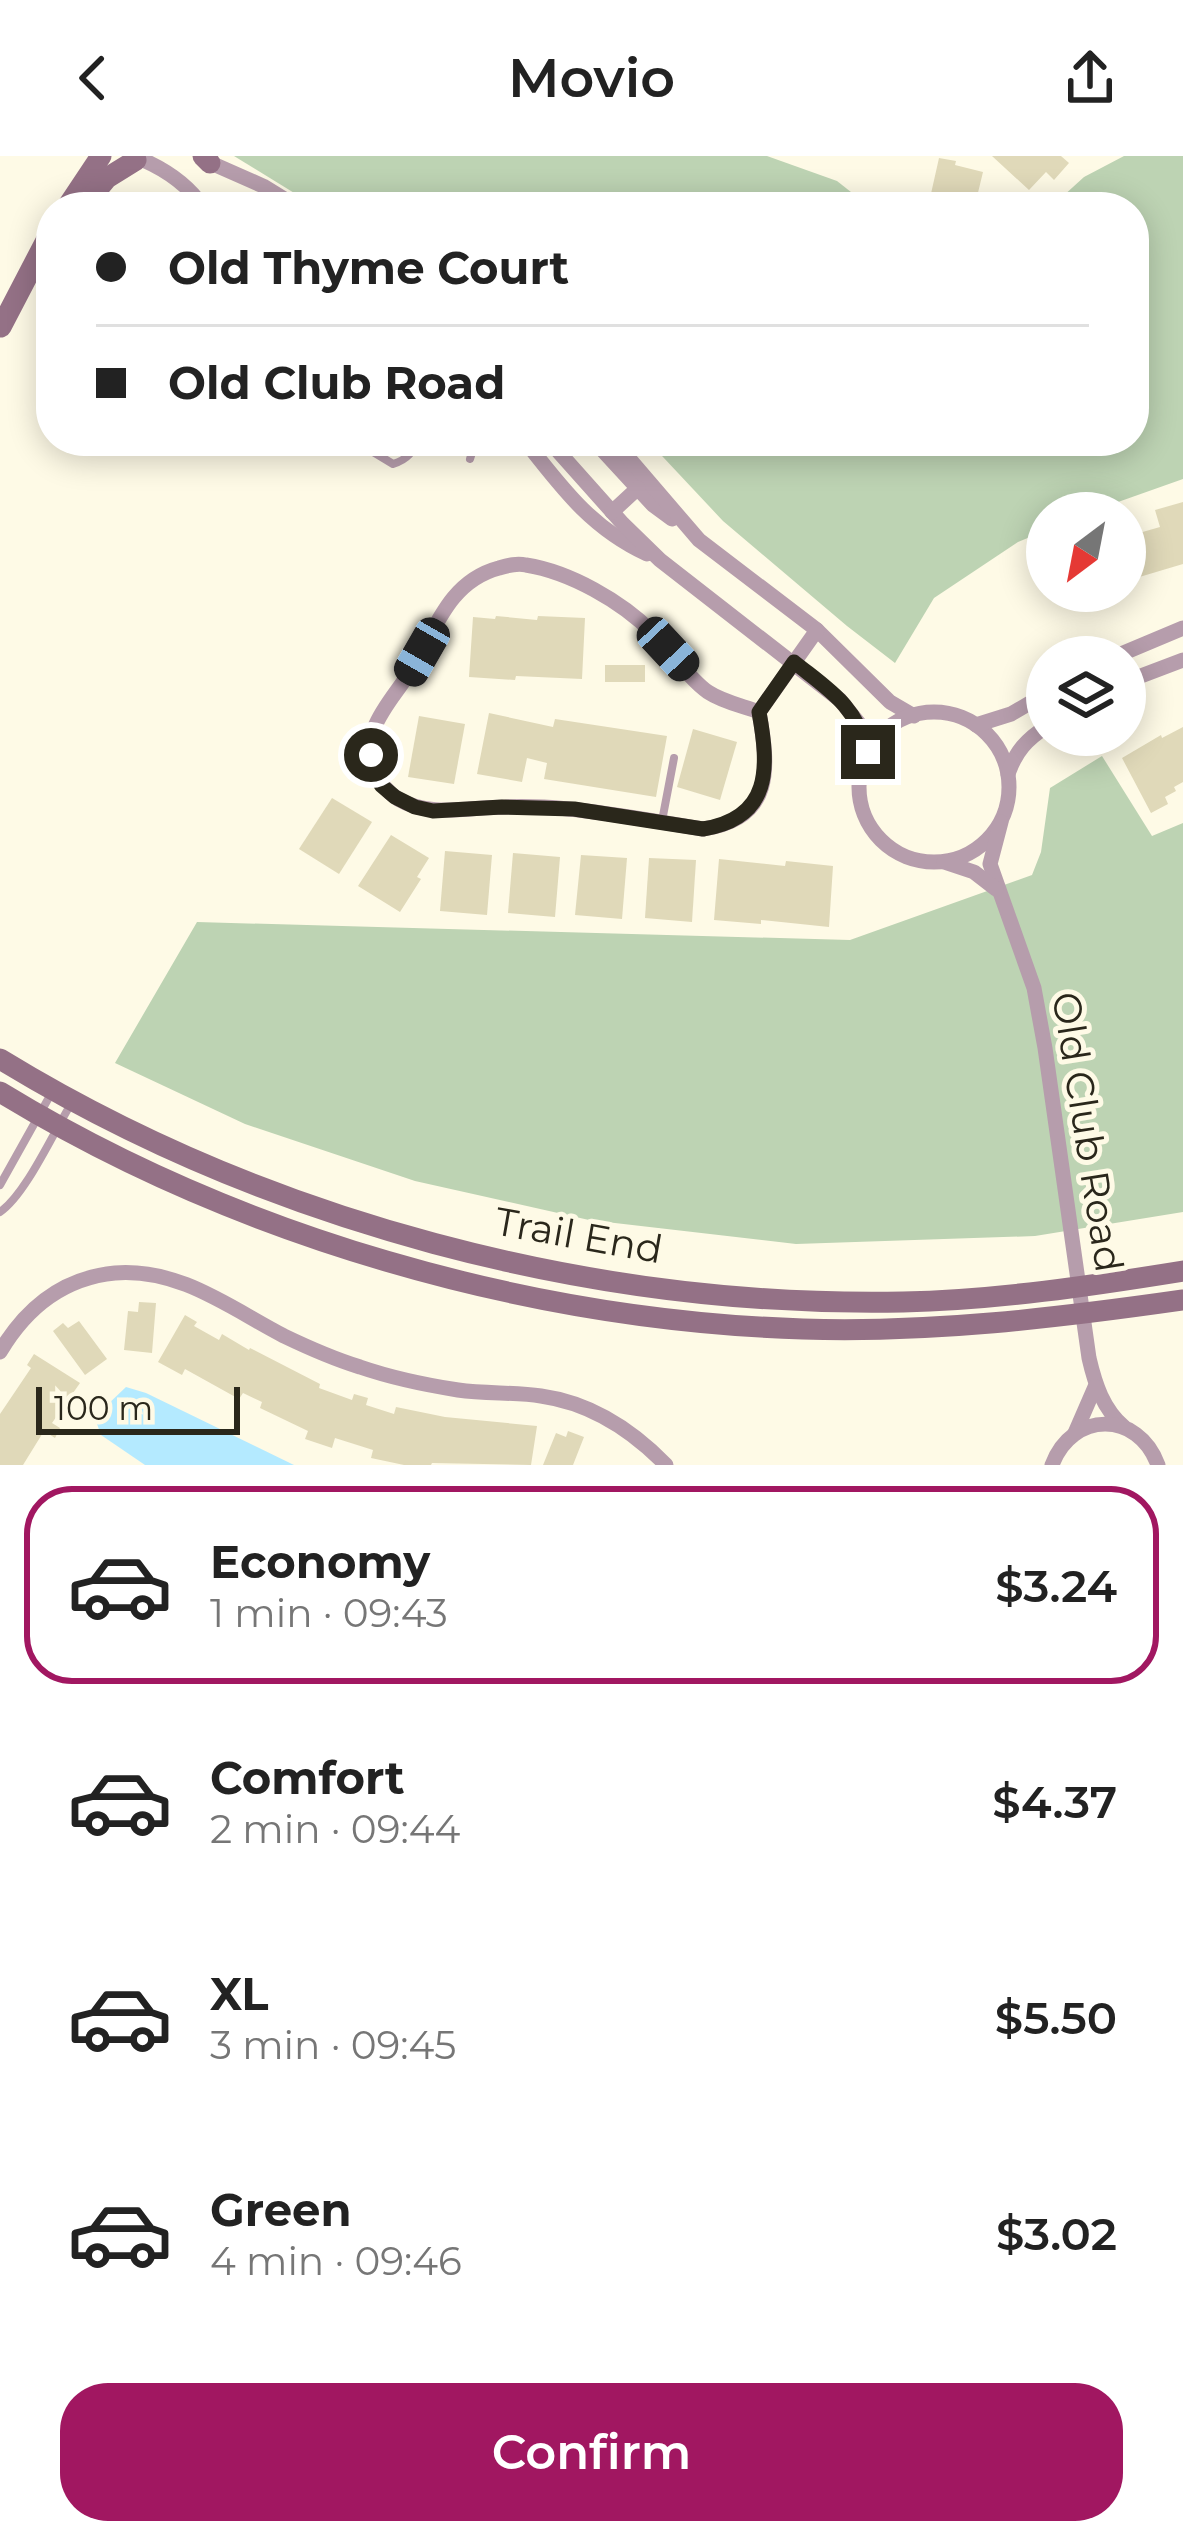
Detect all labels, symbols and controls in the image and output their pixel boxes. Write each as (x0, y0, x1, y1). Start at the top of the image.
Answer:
icon: back (60, 45, 126, 111)
text: Movio (508, 45, 675, 111)
icon: share (1057, 45, 1123, 111)
text: Old Thyme Court (168, 240, 569, 295)
text: Old Club Road (168, 355, 505, 410)
north arrow (1026, 492, 1146, 612)
map controls (1026, 492, 1146, 756)
car (630, 610, 706, 688)
car (388, 612, 456, 692)
button: layers (1026, 636, 1146, 756)
route end (841, 725, 895, 779)
route start (344, 728, 398, 782)
street label: Old Club Road (1042, 989, 1134, 1275)
street label: Trail End (492, 1197, 666, 1273)
scale bar (36, 1381, 240, 1434)
text: 100 m (54, 1388, 153, 1428)
icon: car (66, 1531, 174, 1639)
text: Economy (210, 1534, 430, 1589)
text: $3.24 (995, 1558, 1117, 1613)
text: 1 min · 09:43 (210, 1589, 448, 1637)
icon: car (66, 1747, 174, 1855)
text: Comfort (210, 1750, 405, 1805)
text: $4.37 (992, 1774, 1117, 1829)
text: 2 min · 09:44 (210, 1805, 460, 1853)
icon: car (66, 1963, 174, 2071)
text: XL (210, 1966, 268, 2021)
text: $5.50 (995, 1990, 1117, 2045)
text: 3 min · 09:45 (210, 2021, 456, 2069)
icon: car (66, 2179, 174, 2287)
text: Green (210, 2182, 352, 2237)
text: $3.02 (996, 2206, 1117, 2261)
text: 4 min · 09:46 (210, 2237, 462, 2285)
button: Confirm (60, 2383, 1123, 2521)

